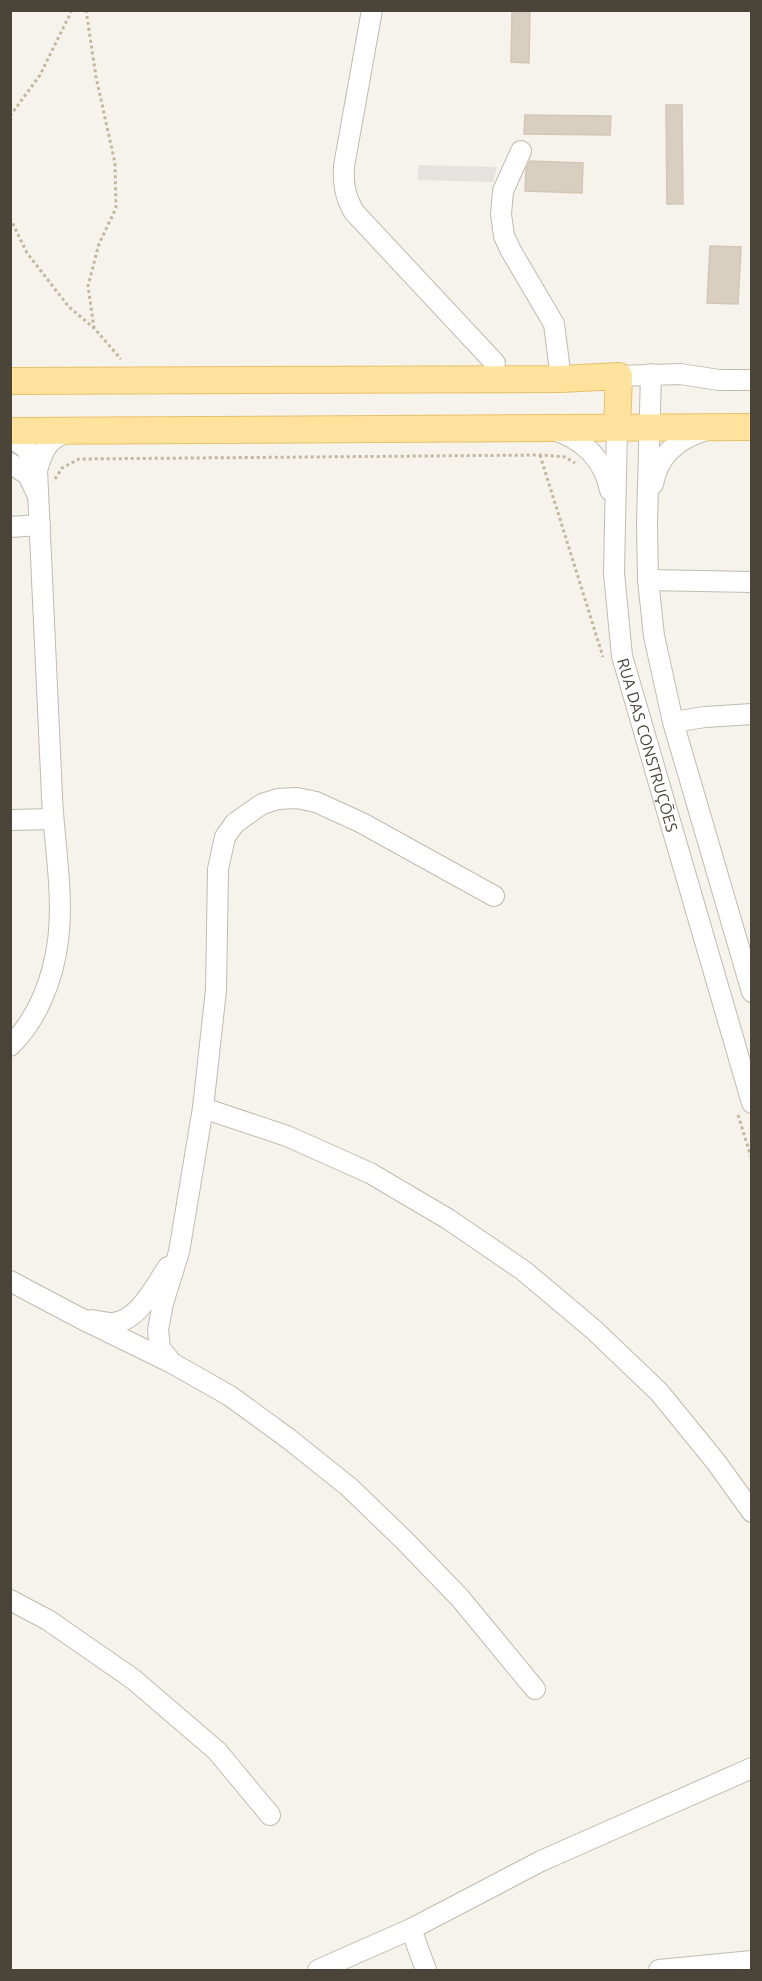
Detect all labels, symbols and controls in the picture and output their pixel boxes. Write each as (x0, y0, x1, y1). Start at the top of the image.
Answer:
street label: RUA DAS CONSTRUÇÕES (614, 656, 682, 834)

